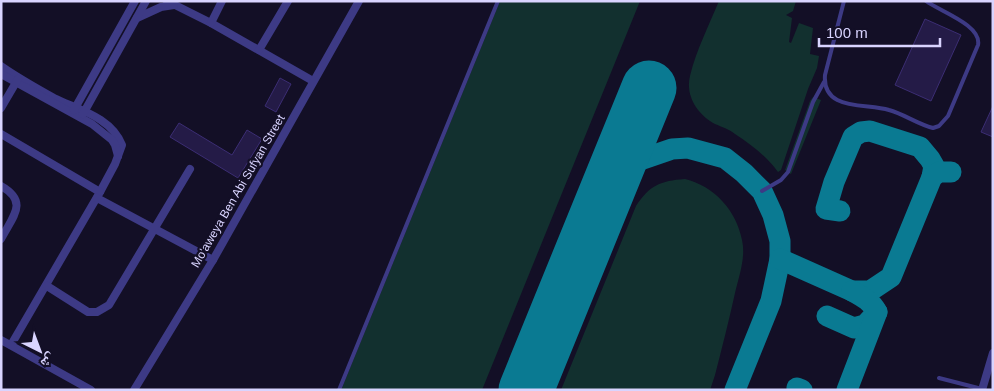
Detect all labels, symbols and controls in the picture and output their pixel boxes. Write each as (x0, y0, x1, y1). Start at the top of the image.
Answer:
scale bar (819, 15, 940, 47)
text: 100 m (826, 24, 868, 41)
street label: Mo'aweya Ben Abi Sufyan Street (188, 111, 288, 270)
north arrow (15, 326, 65, 376)
text: ش (37, 349, 60, 372)

